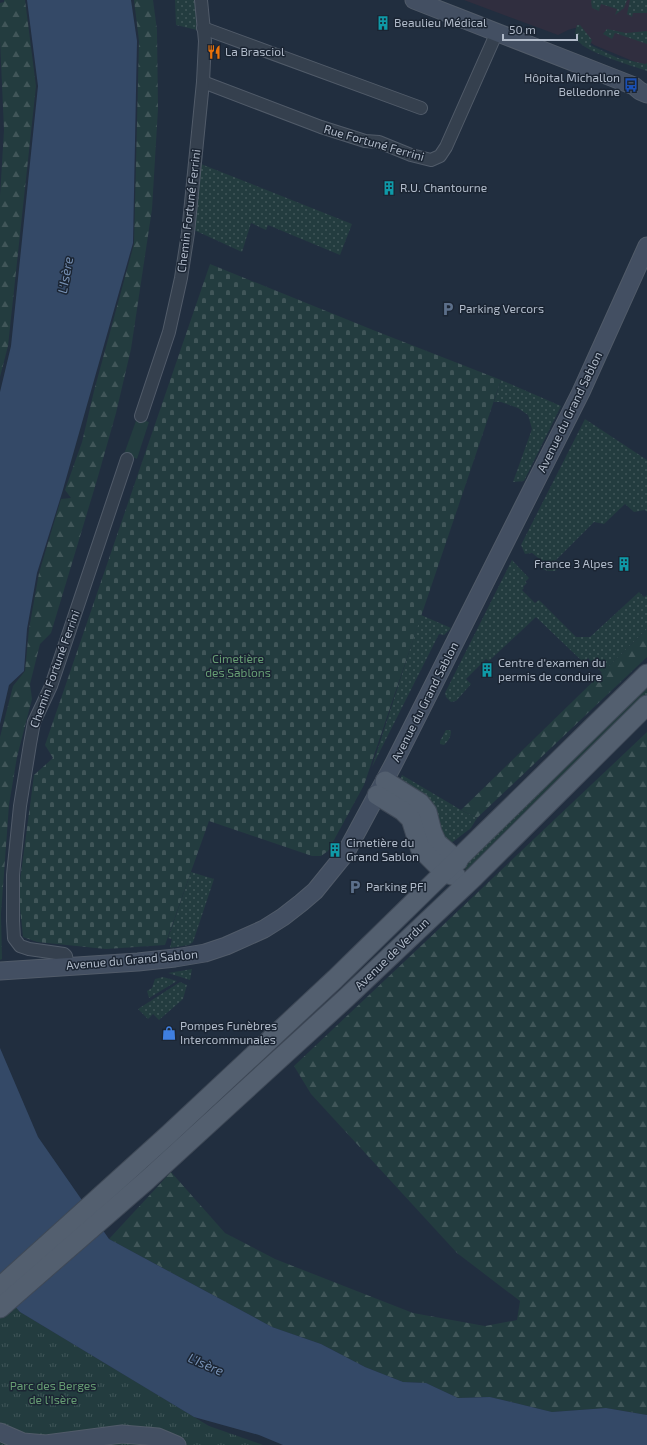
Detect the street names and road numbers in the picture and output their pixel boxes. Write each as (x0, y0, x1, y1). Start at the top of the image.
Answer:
street label: Rue Fortuné Ferrini (322, 121, 426, 163)
street label: Chemin Fortuné Ferrini (173, 148, 203, 273)
street label: Avenue du Grand Sablon (534, 349, 604, 474)
street label: Chemin Fortuné Ferrini (26, 608, 82, 729)
street label: Avenue du Grand Sablon (388, 639, 460, 764)
street label: Avenue de Verdun (351, 914, 431, 992)
street label: Avenue du Grand Sablon (65, 946, 198, 972)

